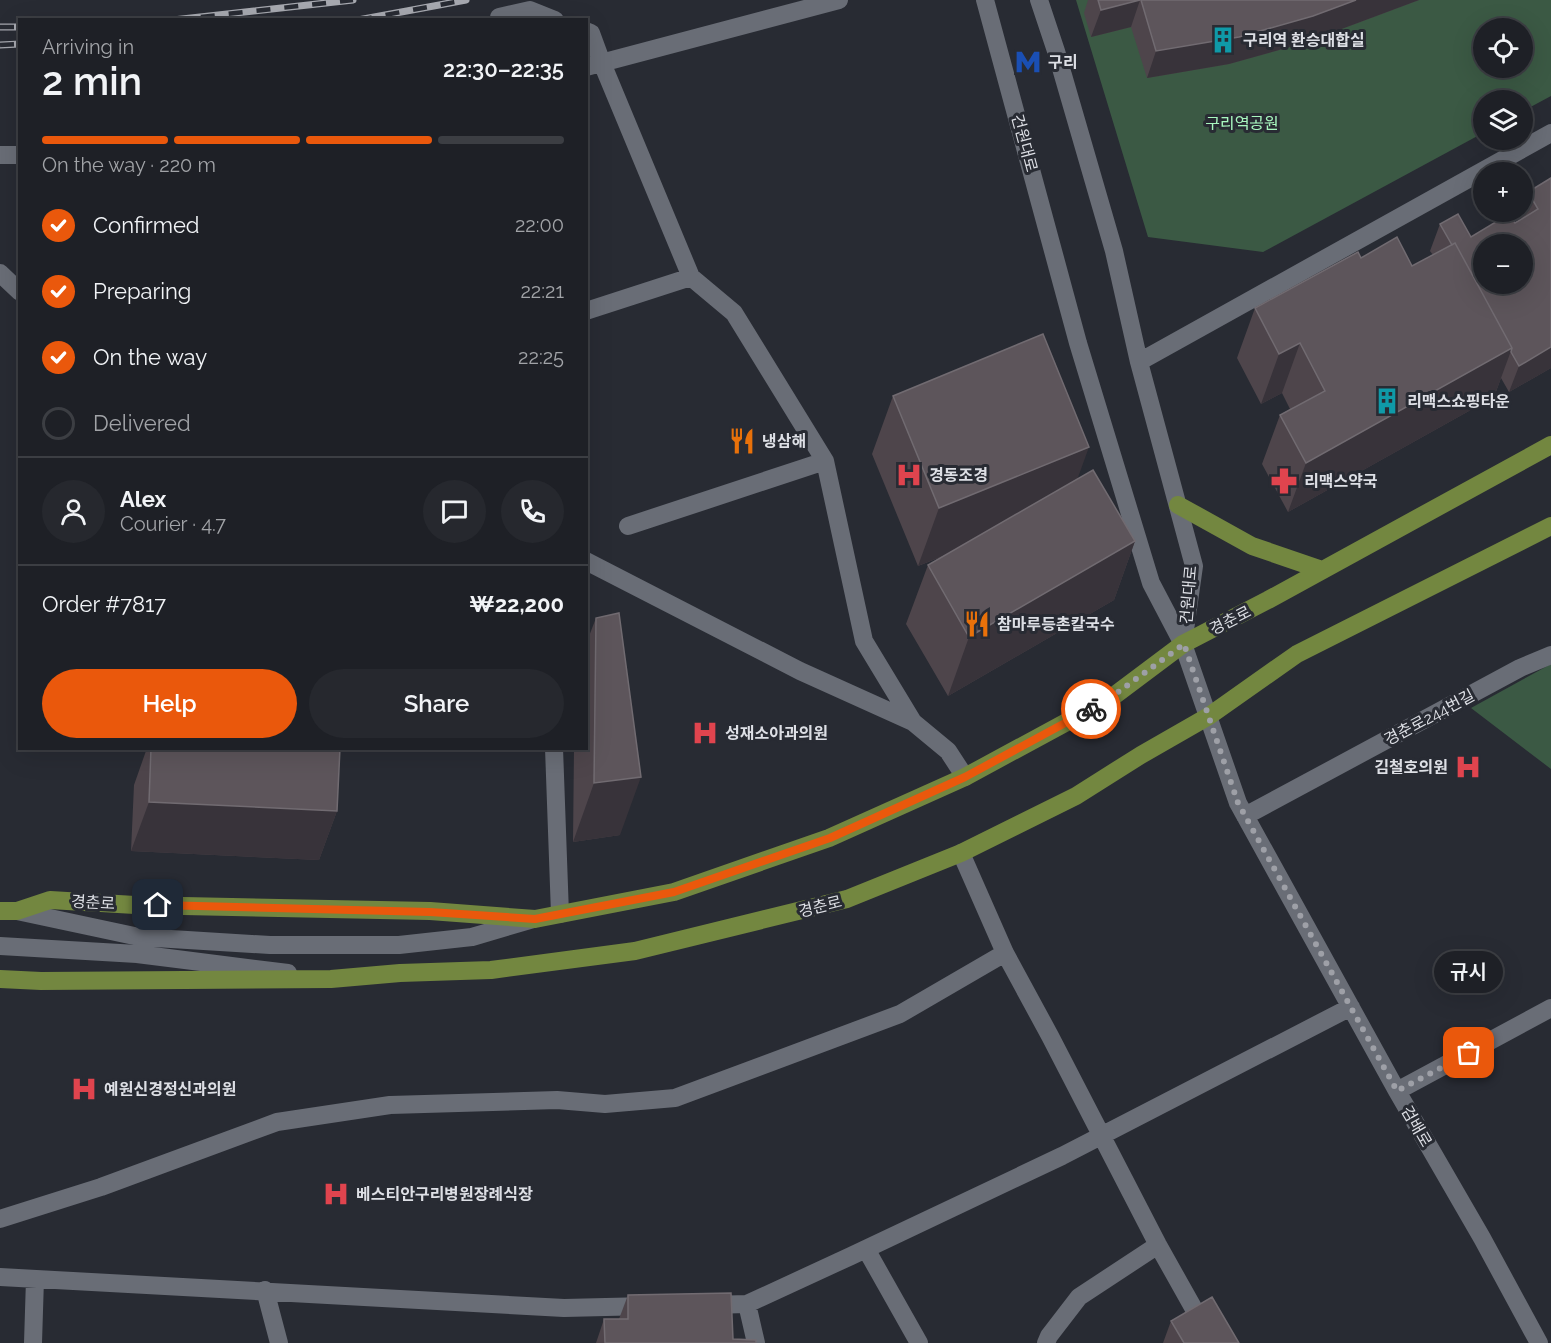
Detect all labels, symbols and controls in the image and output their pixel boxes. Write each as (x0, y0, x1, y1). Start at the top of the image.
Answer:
map controls (1473, 18, 1533, 294)
button: locate (1473, 18, 1533, 78)
building icon: 구리역 환승대합실 (1208, 25, 1238, 55)
place label: 구리역 환승대합실 (1243, 31, 1365, 50)
text: Arriving in (42, 35, 134, 59)
metro station icon: 구리 (1013, 47, 1043, 77)
place label: 구리 (1048, 53, 1077, 72)
text: 22:30–22:35 (443, 56, 564, 82)
text: 2 min (42, 58, 142, 104)
button: layers (1473, 90, 1533, 150)
street label: 건원대로 (1008, 112, 1041, 174)
park label: 구리역공원 (1205, 114, 1279, 133)
text: On the way · 220 m (42, 153, 216, 177)
button: + (1473, 162, 1533, 222)
icon: check (42, 209, 75, 242)
text: Confirmed (93, 212, 200, 238)
text: 22:00 (515, 213, 564, 237)
button: − (1473, 234, 1533, 294)
icon: check (42, 275, 75, 308)
text: Preparing (93, 278, 191, 304)
text: 22:21 (520, 279, 564, 303)
icon: check (42, 341, 75, 374)
text: On the way (93, 344, 207, 370)
text: 22:25 (518, 345, 564, 369)
building icon: 리맥스쇼핑타운 (1372, 386, 1402, 416)
place label: 리맥스쇼핑타운 (1407, 392, 1510, 411)
text: Delivered (93, 410, 191, 436)
restaurant icon: 냉삼해 (727, 426, 757, 456)
place label: 냉삼해 (762, 432, 806, 451)
hospital icon: 경동조경 (894, 460, 924, 490)
place label: 경동조경 (929, 466, 988, 485)
pharmacy icon: 리맥스약국 (1269, 466, 1299, 496)
place label: 리맥스약국 (1304, 472, 1378, 491)
button: person (42, 480, 105, 543)
button: chat (423, 480, 486, 543)
button: phone (501, 480, 564, 543)
text: Alex (120, 486, 166, 512)
text: Courier · 4.7 (120, 512, 226, 536)
street label: 건원대로 (1176, 565, 1201, 625)
text: Order #7817 (42, 591, 166, 617)
text: ₩22,200 (469, 591, 564, 617)
street label: 경춘로 (1206, 602, 1254, 639)
restaurant icon: 참마루등촌칼국수 (962, 609, 992, 639)
place label: 참마루등촌칼국수 (997, 615, 1115, 634)
button: Help (42, 669, 297, 738)
button: Share (309, 669, 564, 738)
courier (1061, 679, 1121, 739)
street label: 경춘로244번길 (1381, 686, 1478, 749)
icon: bike (1075, 693, 1108, 726)
hospital icon: 성재소아과의원 (690, 718, 720, 748)
place label: 성재소아과의원 (725, 724, 828, 743)
hospital icon: 김철호의원 (1453, 752, 1483, 782)
place label: 김철호의원 (1374, 758, 1448, 777)
pin (132, 879, 183, 930)
icon: home (141, 888, 174, 921)
street label: 경춘로 (70, 892, 116, 913)
street label: 경춘로 (796, 892, 844, 921)
callout: 규시 (1434, 951, 1504, 993)
text: 규시 (1450, 960, 1487, 984)
pin (1443, 1027, 1494, 1078)
icon: bag (1452, 1036, 1485, 1069)
hospital icon: 예원신경정신과의원 (69, 1074, 99, 1104)
place label: 예원신경정신과의원 (104, 1080, 236, 1099)
street label: 검배로 (1397, 1102, 1436, 1150)
hospital icon: 베스티안구리병원장례식장 (321, 1179, 351, 1209)
place label: 베스티안구리병원장례식장 (356, 1185, 533, 1204)

